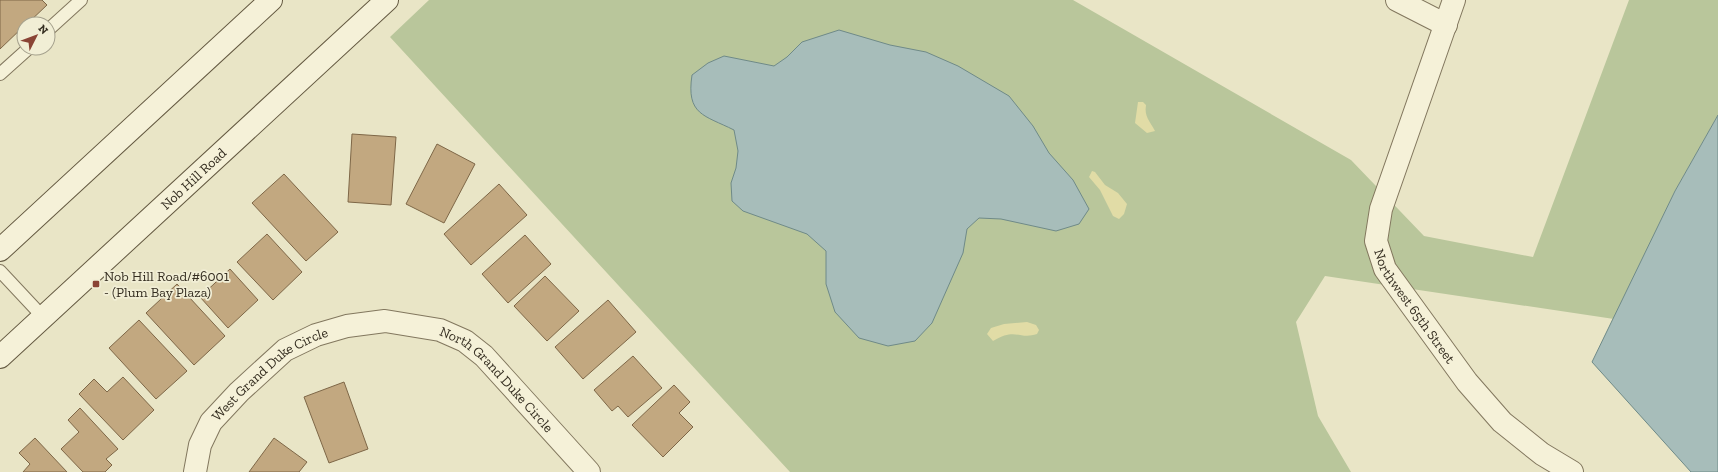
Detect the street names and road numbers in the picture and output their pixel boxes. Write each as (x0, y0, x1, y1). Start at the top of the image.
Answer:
street label: Nob Hill Road (157, 144, 230, 213)
street label: Northwest 65th Street (1371, 247, 1460, 367)
street label: North Grand Duke Circle (437, 322, 558, 436)
street label: West Grand Duke Circle (208, 323, 330, 424)

